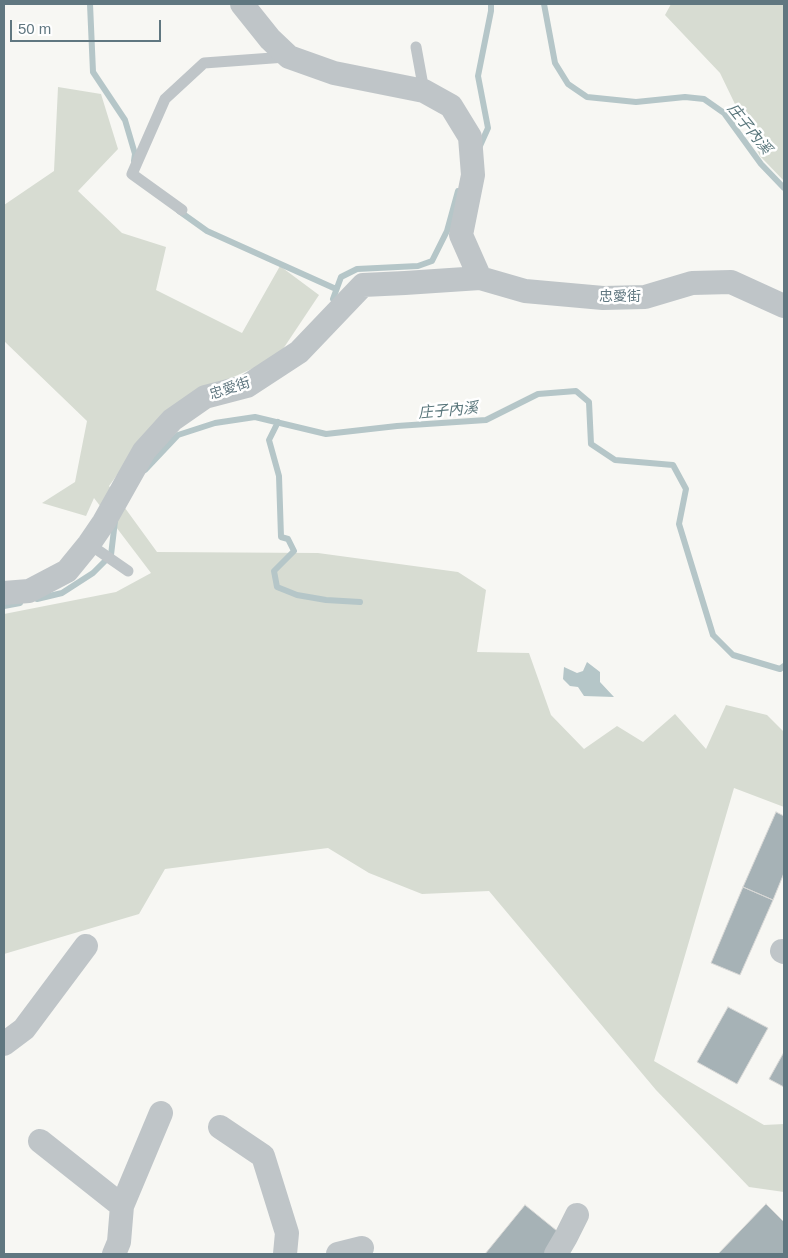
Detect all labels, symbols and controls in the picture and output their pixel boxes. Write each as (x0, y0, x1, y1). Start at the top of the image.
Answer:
scale bar (12, 10, 164, 42)
text: 50 m (18, 20, 51, 37)
water label: 庄子內溪 (723, 100, 775, 158)
street label: 忠愛街 (599, 289, 641, 305)
street label: 忠愛街 (207, 375, 253, 403)
water label: 庄子內溪 (417, 399, 479, 423)

